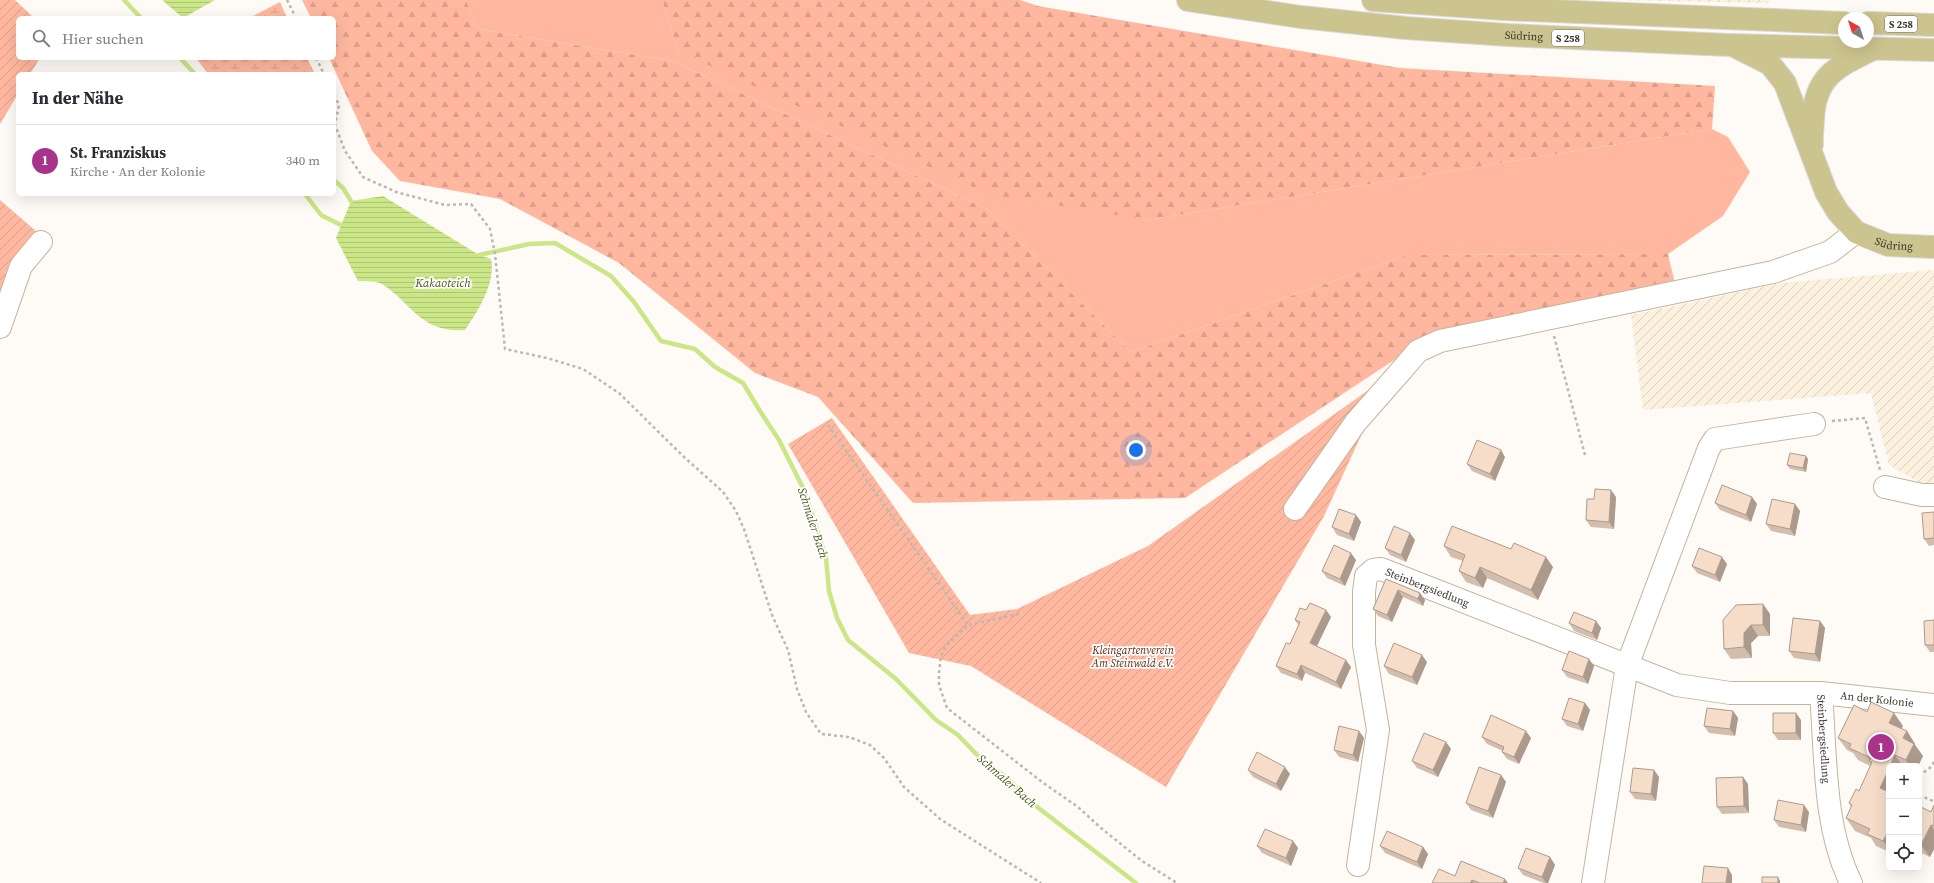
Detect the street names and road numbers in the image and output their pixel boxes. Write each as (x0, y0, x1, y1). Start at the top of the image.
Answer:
road number: S 258 (1885, 16, 1917, 32)
street label: Südring (1504, 27, 1544, 44)
road number: S 258 (1552, 30, 1584, 46)
street label: Südring (1873, 233, 1914, 254)
street label: Steinbergsiedlung (1383, 564, 1472, 611)
street label: An der Kolonie (1840, 688, 1915, 710)
street label: Steinbergsiedlung (1814, 694, 1834, 784)

